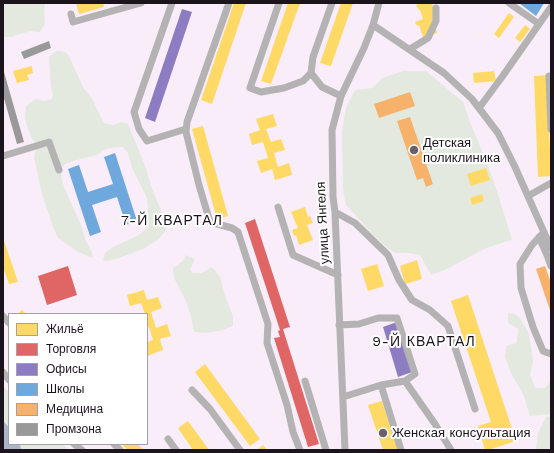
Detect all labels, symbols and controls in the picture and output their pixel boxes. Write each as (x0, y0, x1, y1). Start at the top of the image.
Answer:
place label: Детская поликлиника (423, 135, 500, 166)
marker: Детская поликлиника (408, 144, 420, 156)
street label: улица Янгеля (313, 181, 333, 265)
district label: 7-Й КВАРТАЛ (121, 213, 223, 229)
legend (8, 313, 148, 445)
text: Жильё (46, 322, 84, 336)
district label: 9-Й КВАРТАЛ (372, 334, 476, 350)
text: Торговля (46, 342, 96, 356)
text: Офисы (46, 362, 87, 376)
text: Школы (46, 382, 84, 396)
text: Медицина (46, 402, 103, 416)
text: Промзона (46, 422, 101, 436)
place label: Женская консультация (392, 425, 531, 441)
marker: Женская консультация (377, 427, 389, 439)

